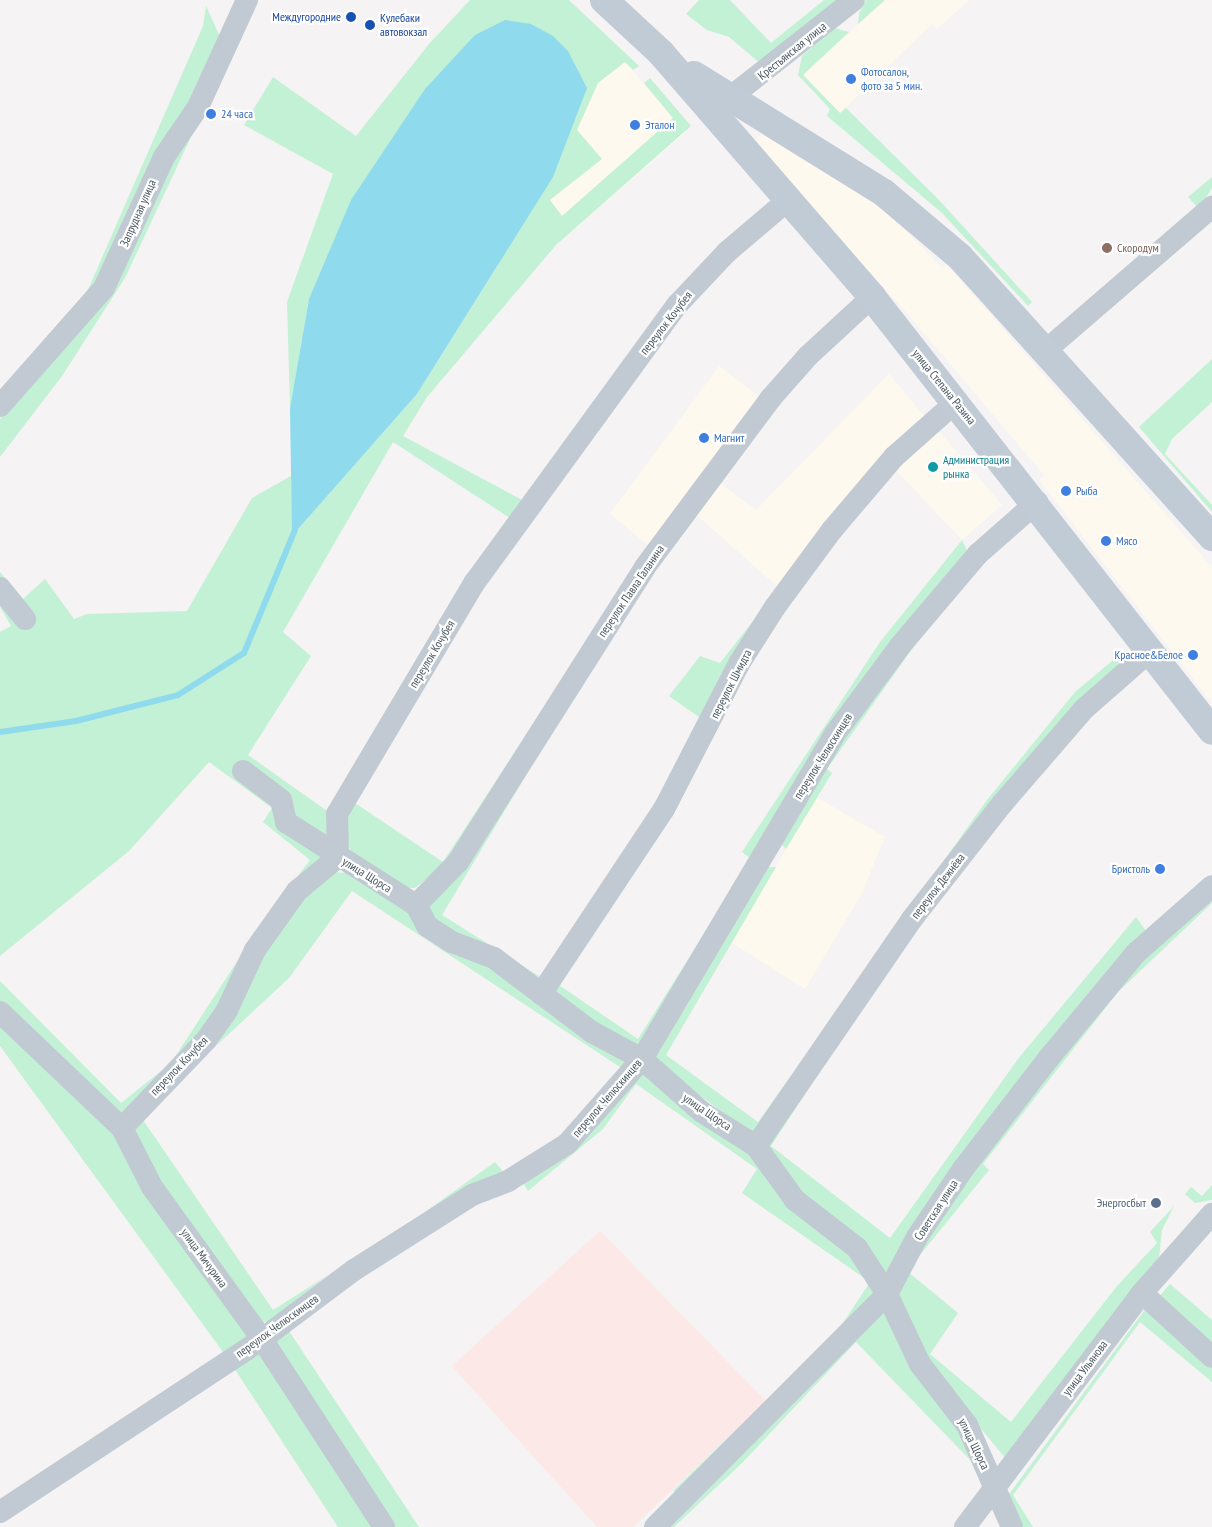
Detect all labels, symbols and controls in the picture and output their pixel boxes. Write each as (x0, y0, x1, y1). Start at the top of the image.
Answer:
place label: Междугородние (272, 10, 341, 24)
marker: Междугородние (345, 11, 357, 23)
place label: Кулебаки автовокзал (380, 11, 427, 39)
marker: Кулебаки автовокзал (364, 19, 376, 31)
street label: Крестьянская улица (755, 19, 829, 83)
place label: Фотосалон, фото за 5 мин. (861, 65, 922, 93)
marker: Фотосалон, фото за 5 мин. (845, 73, 857, 85)
place label: 24 часа (221, 107, 253, 121)
marker: 24 часа (205, 108, 217, 120)
place label: Эталон (645, 118, 674, 132)
marker: Эталон (629, 119, 641, 131)
street label: Запрудная улица (117, 177, 159, 249)
place label: Скородум (1117, 241, 1159, 255)
marker: Скородум (1101, 242, 1113, 254)
street label: переулок Кочубея (637, 289, 695, 357)
street label: улица Степана Разина (909, 346, 979, 428)
place label: Магнит (714, 431, 744, 445)
marker: Магнит (698, 432, 710, 444)
place label: Администрация рынка (943, 453, 1009, 481)
marker: Администрация рынка (927, 461, 939, 473)
place label: Рыба (1076, 484, 1098, 498)
marker: Рыба (1060, 485, 1072, 497)
place label: Мясо (1116, 534, 1138, 548)
marker: Мясо (1100, 535, 1112, 547)
street label: переулок Павла Галанина (595, 542, 667, 640)
street label: переулок Кочубея (406, 618, 458, 690)
street label: переулок Шмидта (707, 647, 755, 721)
place label: Красное&Белое (1114, 648, 1183, 662)
marker: Красное&Белое (1187, 649, 1199, 661)
street label: переулок Челюскинцев (791, 710, 855, 802)
street label: переулок Дежнёва (908, 850, 968, 922)
street label: улица Щорса (340, 854, 394, 896)
place label: Бристоль (1112, 862, 1150, 876)
marker: Бристоль (1154, 863, 1166, 875)
street label: переулок Кочубея (147, 1034, 211, 1098)
street label: переулок Челюскинцев (569, 1056, 645, 1140)
street label: улица Щорса (680, 1091, 734, 1133)
street label: Советская улица (911, 1177, 961, 1243)
place label: Энергосбыт (1097, 1196, 1146, 1210)
marker: Энергосбыт (1150, 1197, 1162, 1209)
street label: улица Мичурина (178, 1226, 230, 1290)
street label: переулок Челюскинцев (233, 1291, 321, 1361)
street label: улица Ульянова (1059, 1337, 1111, 1399)
street label: улица Щорса (955, 1416, 993, 1472)

